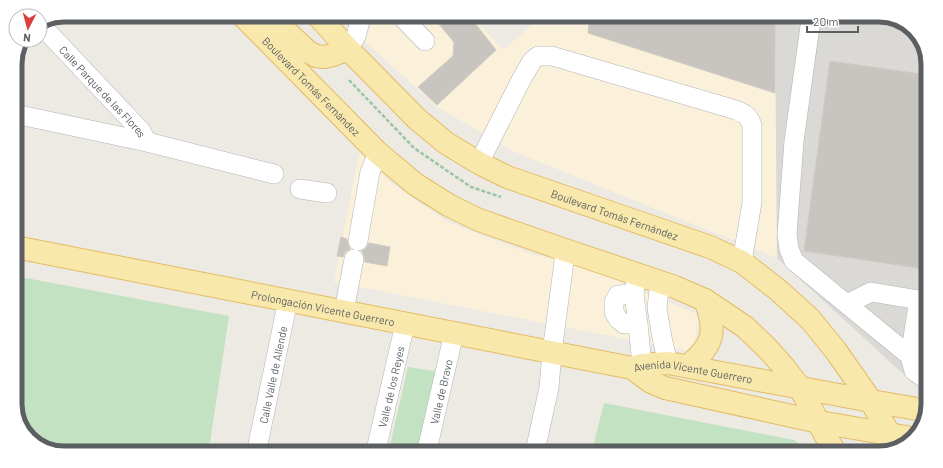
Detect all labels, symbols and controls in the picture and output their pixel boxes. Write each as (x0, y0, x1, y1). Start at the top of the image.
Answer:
north arrow (8, 8, 48, 48)
scale bar (807, 8, 858, 34)
text: 20 m (813, 14, 839, 28)
text: N (23, 32, 31, 45)
street label: Boulevard Tomás Fernández (260, 34, 363, 138)
street label: Calle Parque de las Flores (57, 43, 149, 139)
street label: Boulevard Tomás Fernández (549, 186, 680, 242)
street label: Prolongación Vicente Guerrero (250, 287, 396, 328)
street label: Calle Valle de Allende (256, 324, 289, 425)
street label: Valle de los Reyes (375, 345, 406, 429)
street label: Avenida Vicente Guerrero (632, 356, 754, 385)
street label: Valle de Bravo (427, 358, 454, 425)

